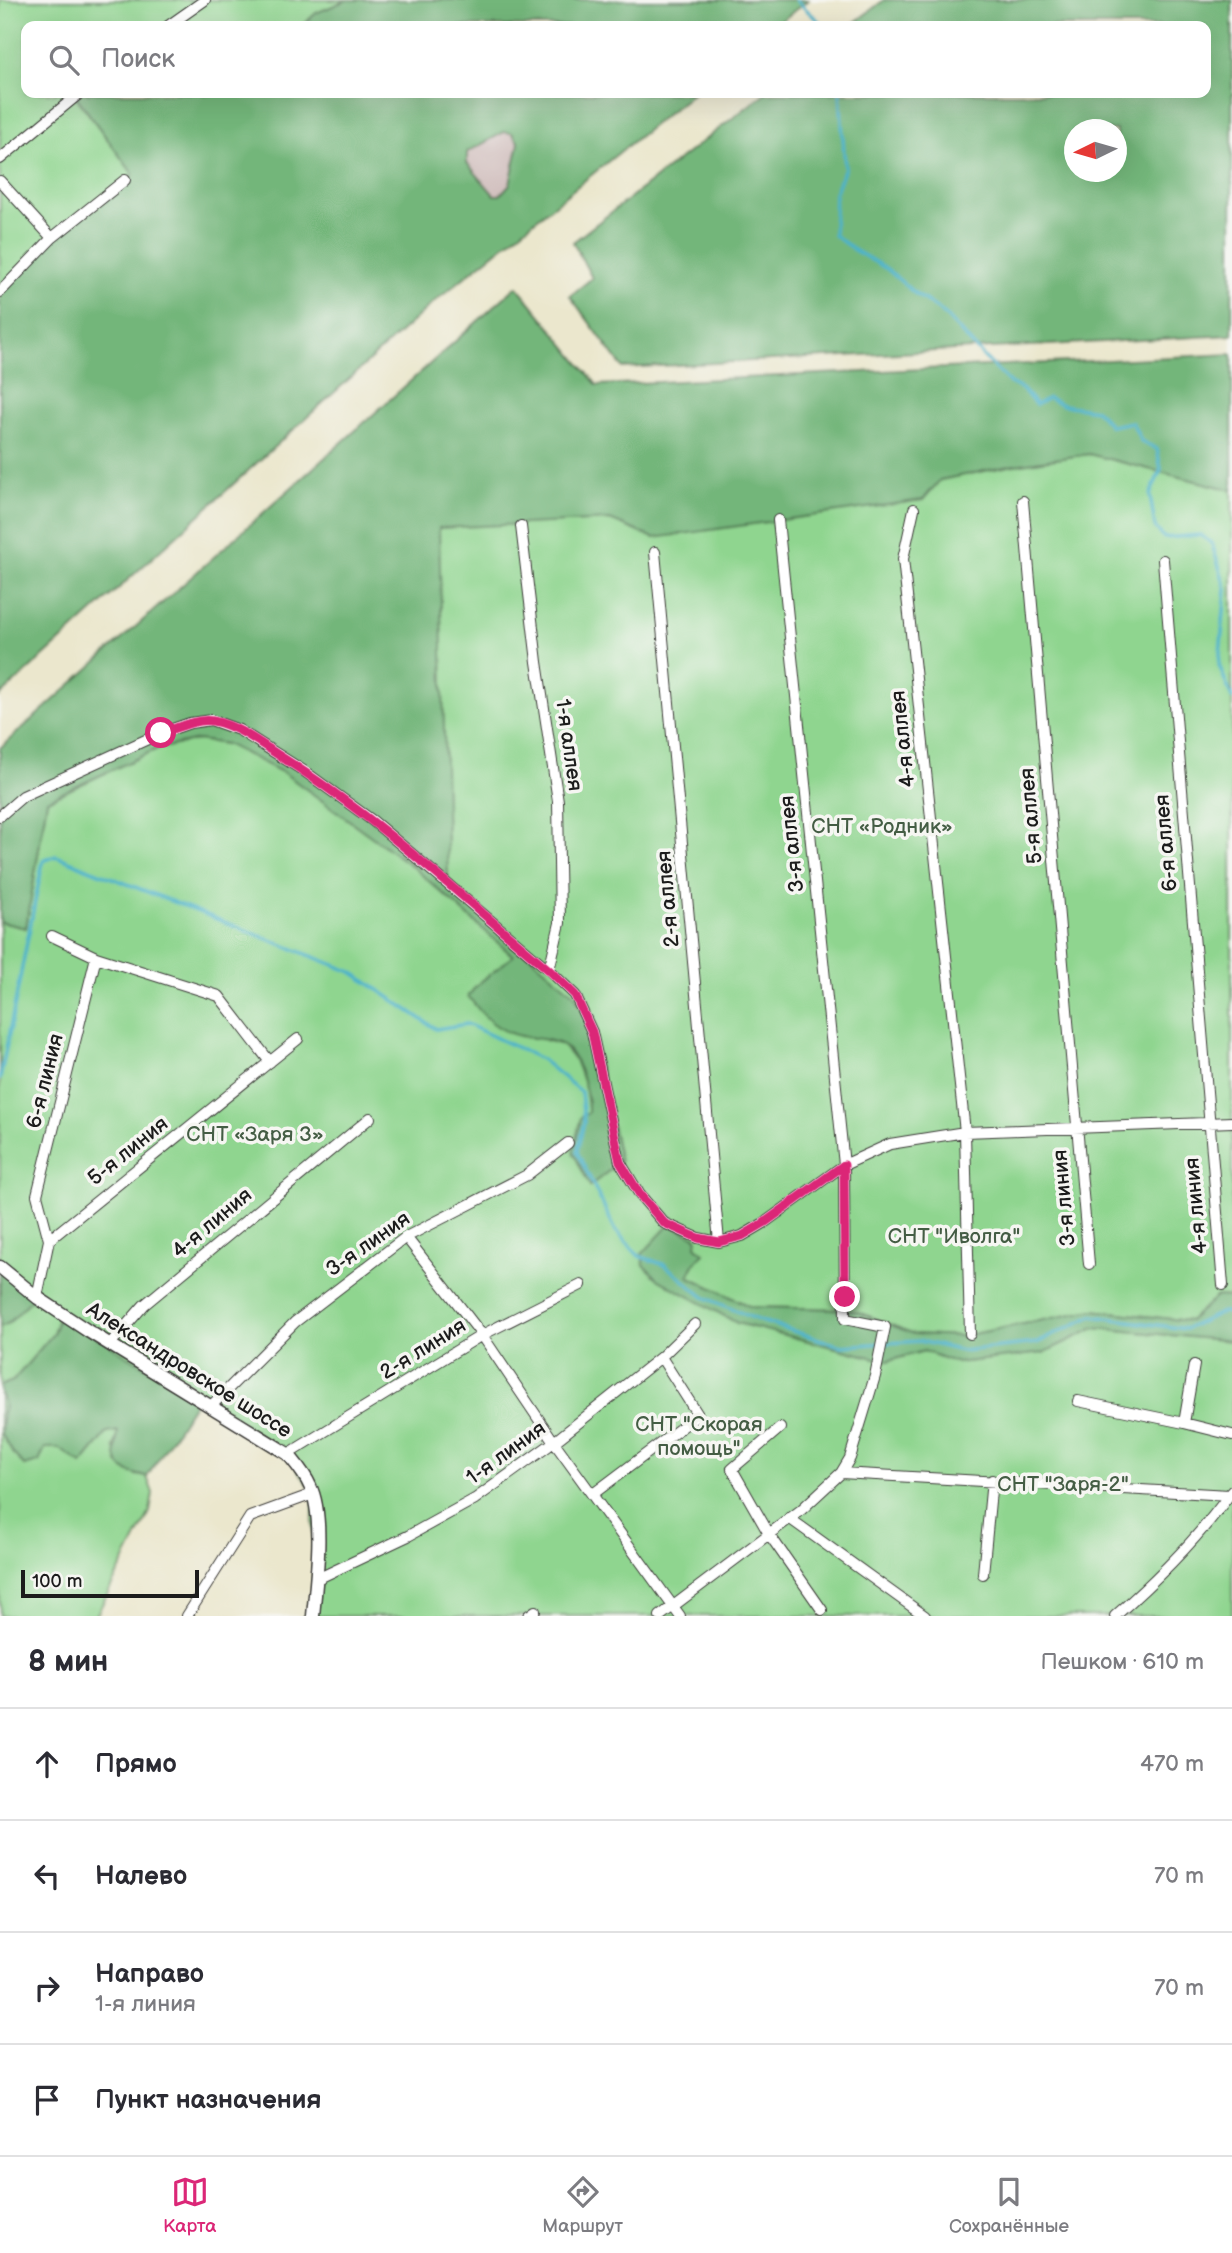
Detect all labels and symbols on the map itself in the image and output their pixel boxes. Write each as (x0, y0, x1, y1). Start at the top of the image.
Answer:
north arrow (1064, 119, 1127, 182)
street label: 4-я аллея (885, 689, 921, 789)
street label: 1-я аллея (550, 697, 588, 793)
route start (145, 717, 176, 748)
street label: 5-я аллея (1014, 767, 1048, 865)
street label: 6-я аллея (1149, 793, 1183, 893)
street label: 3-я аллея (774, 794, 810, 894)
park label: СНТ «Родник» (811, 814, 953, 839)
street label: 2-я аллея (651, 850, 685, 948)
street label: 6-я линия (21, 1031, 69, 1131)
street label: 5-я линия (83, 1111, 173, 1191)
park label: СНТ «Заря 3» (186, 1122, 324, 1147)
street label: 3-я линия (1047, 1149, 1081, 1247)
street label: 4-я линия (1179, 1157, 1213, 1255)
street label: 4-я линия (167, 1182, 257, 1264)
street label: 3-я линия (321, 1206, 415, 1282)
park label: СНТ "Иволга" (888, 1224, 1020, 1249)
route end (829, 1281, 860, 1312)
street label: Александровское шоссе (81, 1296, 296, 1444)
street label: 2-я линия (376, 1313, 470, 1385)
park label: СНТ "Скорая помощь" (635, 1412, 763, 1461)
street label: 1-я линия (461, 1416, 551, 1490)
park label: СНТ "Заря-2" (997, 1472, 1129, 1497)
scale bar (21, 1567, 200, 1599)

